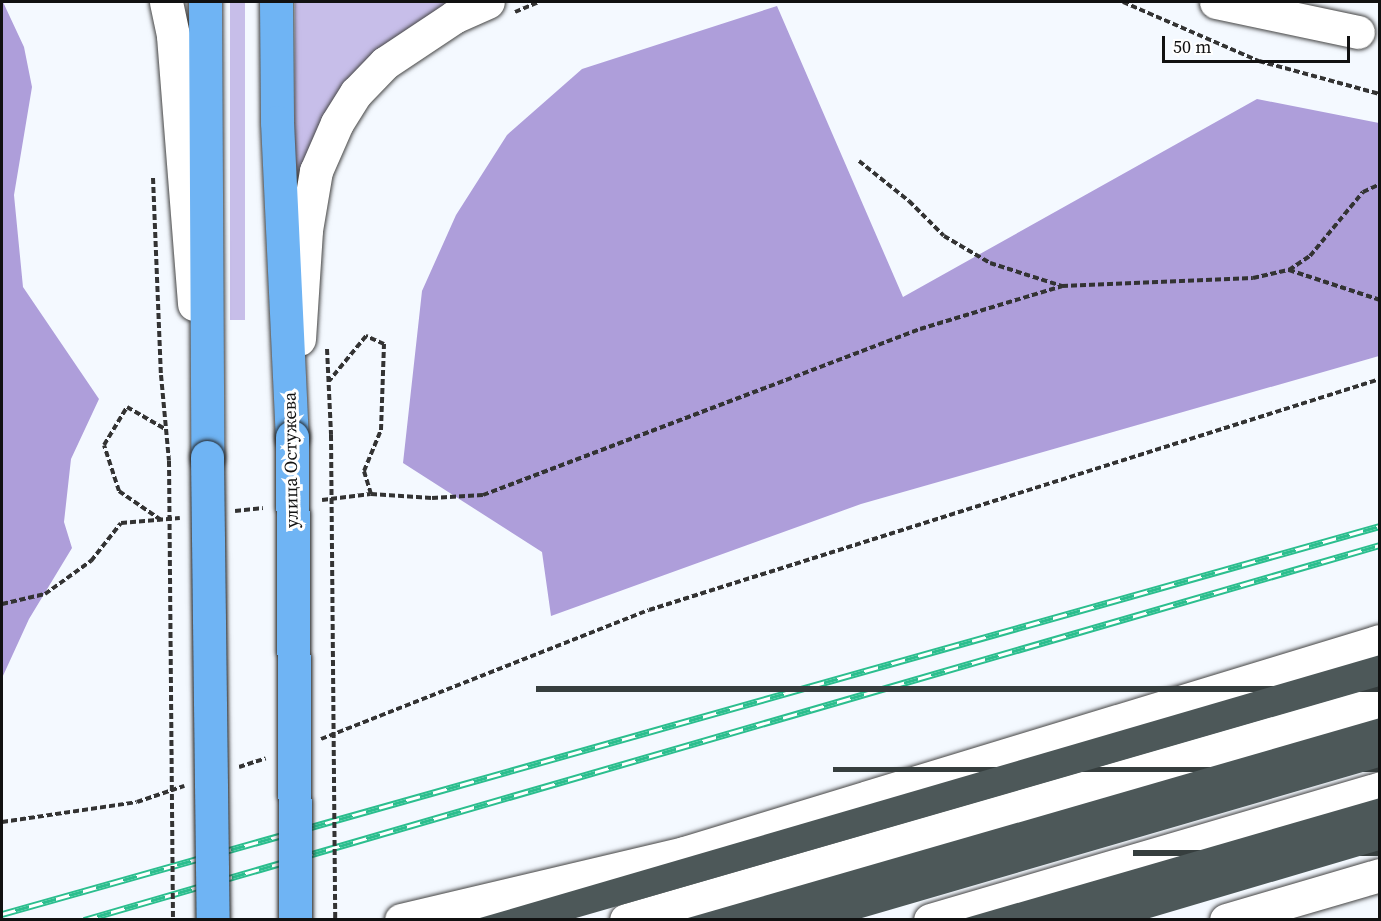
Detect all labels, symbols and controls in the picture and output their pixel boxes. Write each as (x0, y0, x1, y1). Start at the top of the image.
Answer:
scale bar (1165, 24, 1352, 62)
text: 50 m (1173, 34, 1211, 59)
street label: улица Остужева (279, 392, 303, 528)

